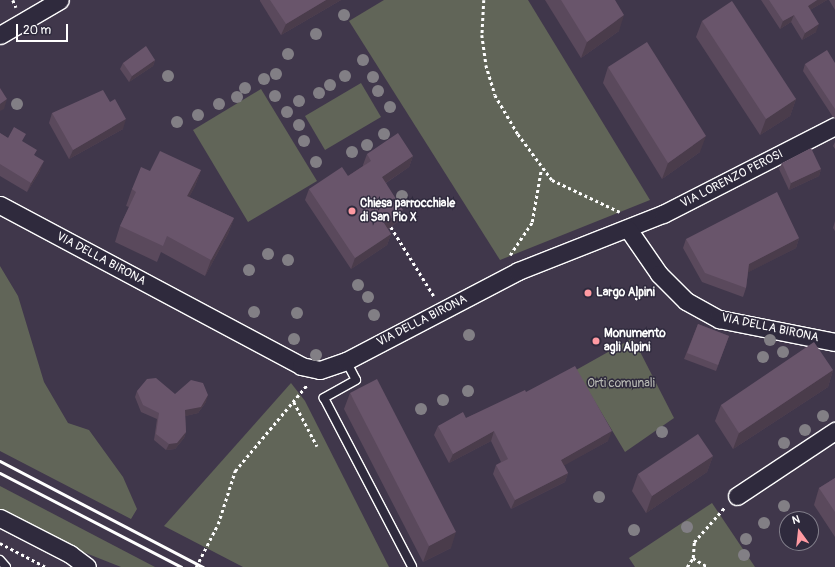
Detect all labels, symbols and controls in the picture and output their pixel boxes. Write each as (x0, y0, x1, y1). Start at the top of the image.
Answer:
scale bar (18, 16, 70, 42)
text: 20 m (23, 23, 51, 38)
street label: VIA LORENZO PEROSI (678, 147, 786, 211)
place label: Chiesa parrocchiale di San Pio X (360, 197, 455, 225)
marker: Chiesa parrocchiale di San Pio X (347, 206, 357, 216)
street label: VIA DELLA BIRONA (54, 229, 148, 289)
place label: Largo Alpini (596, 286, 655, 300)
marker: Largo Alpini (583, 288, 593, 298)
street label: VIA DELLA BIRONA (374, 292, 470, 350)
street label: VIA DELLA BIRONA (720, 311, 820, 345)
place label: Monumento agli Alpini (604, 327, 666, 355)
marker: Monumento agli Alpini (591, 336, 601, 346)
park label: Orti comunali (587, 377, 655, 391)
north arrow (779, 511, 819, 551)
text: N (791, 513, 801, 527)

